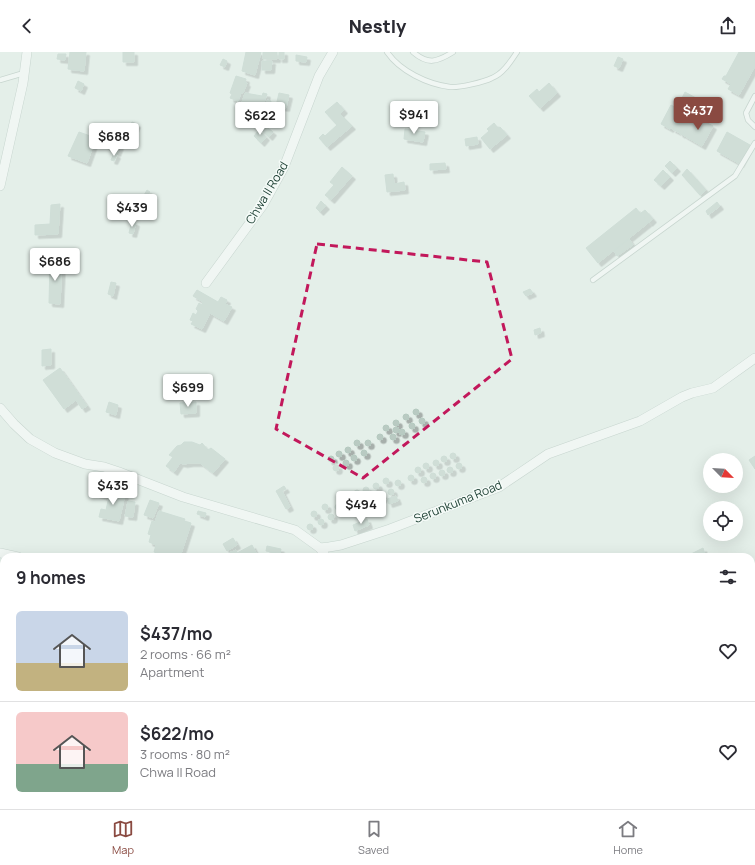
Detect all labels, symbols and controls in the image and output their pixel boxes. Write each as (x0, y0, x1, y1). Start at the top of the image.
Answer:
text: Nestly (349, 14, 406, 38)
icon: back (16, 15, 38, 37)
icon: share (717, 15, 739, 37)
pin: $437 (674, 97, 722, 131)
pin: $941 (390, 101, 438, 135)
text: $437 (683, 101, 713, 119)
pin: $622 (236, 102, 284, 136)
text: $941 (399, 105, 429, 123)
text: $622 (244, 106, 276, 124)
pin: $688 (90, 123, 138, 157)
text: $688 (98, 127, 130, 145)
street label: Chwa II Road (241, 158, 292, 227)
pin: $439 (108, 194, 156, 228)
text: $439 (116, 198, 148, 216)
pin: $686 (31, 248, 79, 282)
text: $686 (39, 252, 71, 270)
pin: $699 (164, 374, 212, 408)
text: $699 (172, 378, 204, 396)
north arrow (703, 453, 743, 493)
map controls (703, 453, 743, 541)
pin: $435 (89, 472, 137, 506)
text: $435 (97, 476, 129, 494)
street label: Serunkuma Road (411, 476, 504, 527)
pin: $494 (337, 491, 385, 525)
text: $494 (345, 495, 377, 513)
button: locate (703, 501, 743, 541)
text: 9 homes (16, 566, 86, 589)
icon: filters (717, 566, 739, 588)
text: $437/mo (140, 622, 212, 645)
icon: home (48, 627, 96, 675)
icon: heart (717, 640, 739, 662)
text: 2 rooms · 66 m² (140, 645, 231, 663)
text: Apartment (140, 663, 204, 681)
text: $622/mo (140, 722, 214, 745)
icon: home (48, 728, 96, 776)
icon: heart (717, 741, 739, 763)
text: 3 rooms · 80 m² (140, 745, 230, 763)
text: Chwa II Road (140, 763, 216, 781)
tab: Map (112, 818, 134, 857)
tab: Saved (358, 818, 389, 857)
tab: Home (613, 818, 643, 857)

